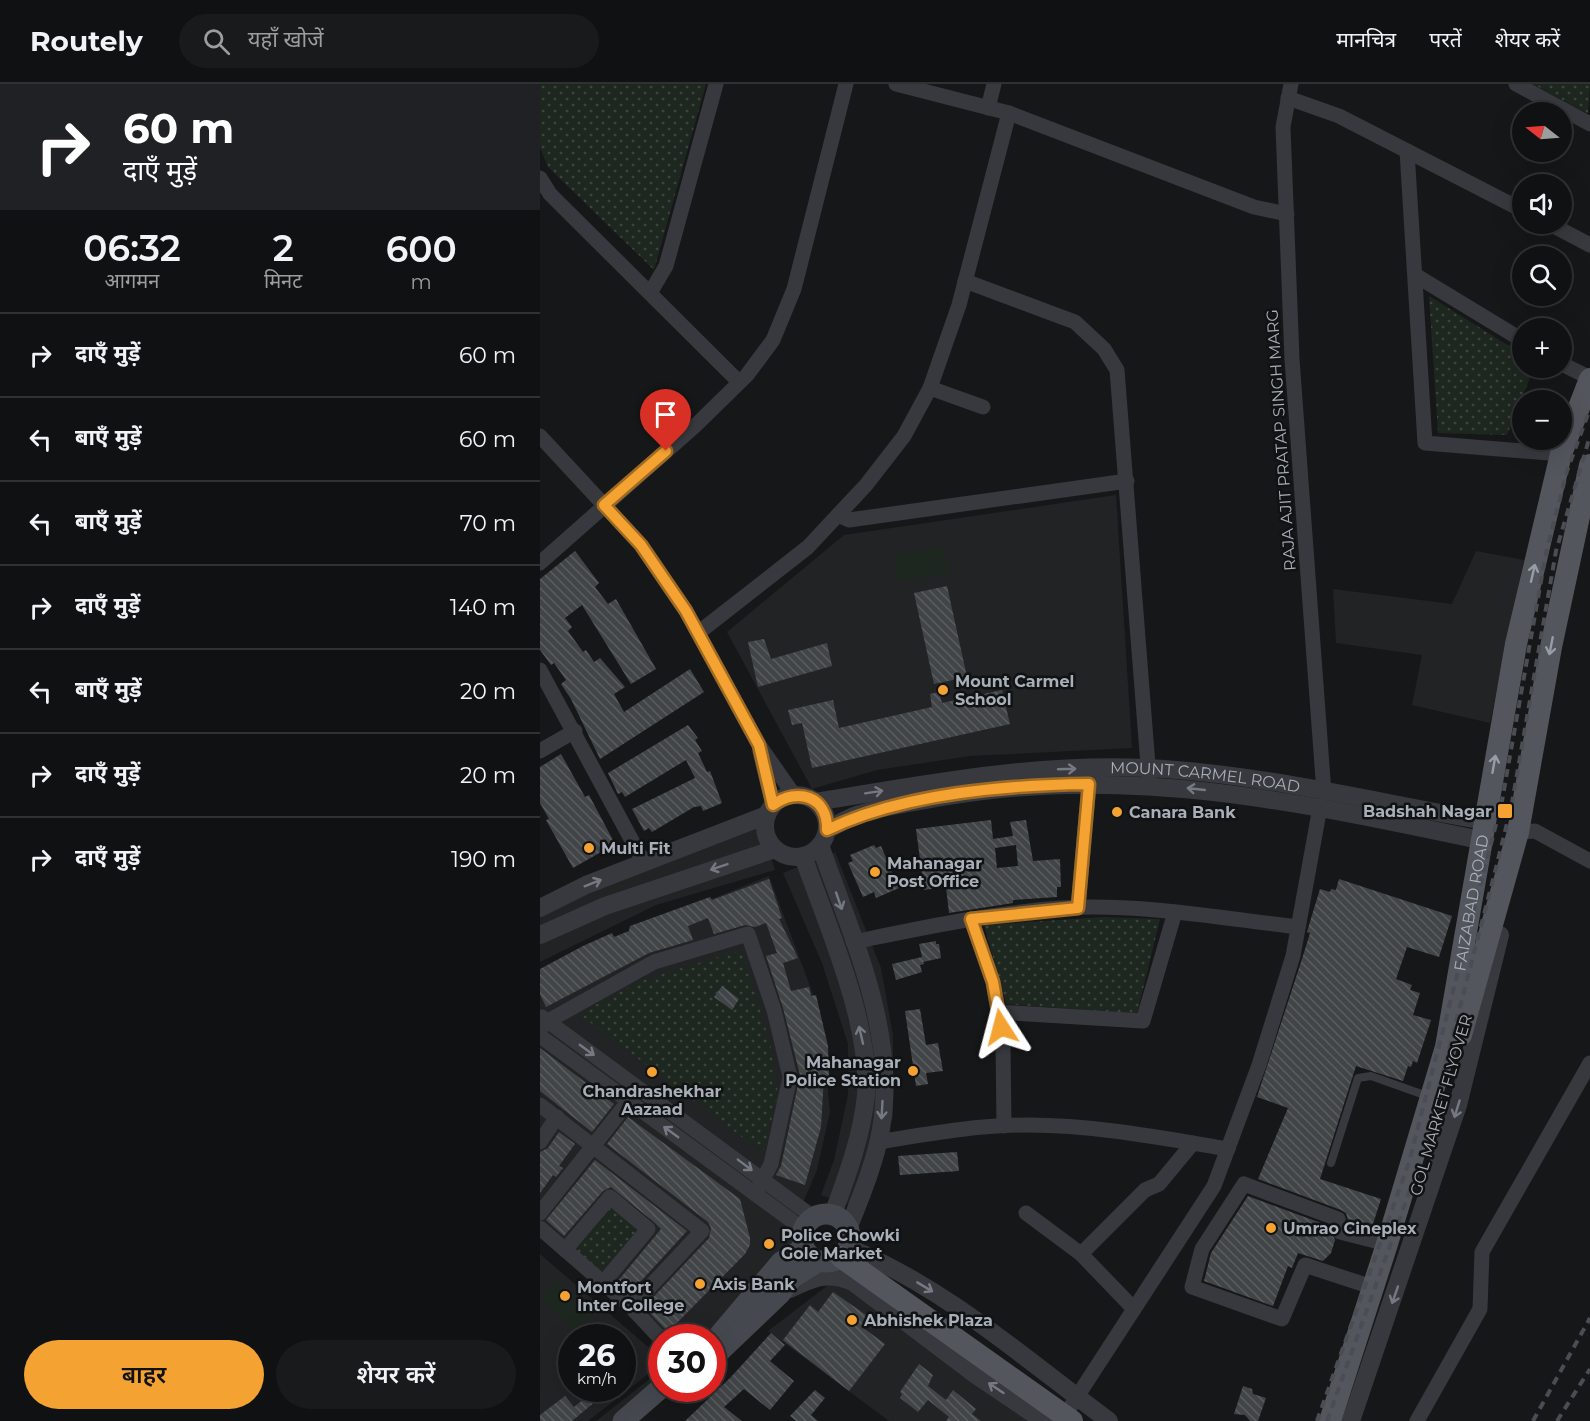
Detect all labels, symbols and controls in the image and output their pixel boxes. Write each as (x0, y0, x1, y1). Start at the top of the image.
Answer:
search box (179, 14, 599, 68)
text: Routely (30, 24, 143, 58)
icon: search (200, 25, 233, 58)
text: यहाँ खोजें (248, 26, 324, 53)
text: मानचित्र (1336, 27, 1396, 52)
text: परतें (1429, 27, 1462, 52)
text: शेयर करें (1495, 27, 1560, 52)
text: 60 m (123, 102, 234, 154)
north arrow (1512, 102, 1572, 162)
map controls (1512, 102, 1572, 450)
icon: right (24, 108, 102, 186)
text: दाएँ मुड़ें (123, 154, 197, 187)
button: sound (1512, 174, 1572, 234)
text: 06:32 (83, 226, 181, 270)
text: 2 (273, 226, 294, 270)
text: 600 (386, 227, 457, 271)
button: search (1512, 246, 1572, 306)
text: आगमन (105, 269, 159, 293)
text: मिनट (264, 269, 302, 293)
text: m (411, 270, 432, 294)
street label: RAJA AJIT PRATAP SINGH MARG (1262, 309, 1300, 571)
button: + (1512, 318, 1572, 378)
icon: right (24, 339, 57, 372)
text: दाएँ मुड़ें (75, 340, 140, 367)
text: 60 m (459, 342, 516, 369)
pin (640, 389, 691, 451)
button: − (1512, 390, 1572, 450)
icon: arrive (649, 398, 682, 431)
icon: left (24, 423, 57, 456)
text: बाएँ मुड़ें (75, 424, 142, 451)
text: 60 m (459, 426, 516, 453)
icon: left (24, 507, 57, 540)
text: बाएँ मुड़ें (75, 508, 142, 535)
text: 70 m (460, 510, 516, 537)
one-way arrow (1528, 563, 1539, 583)
icon: right (24, 591, 57, 624)
text: दाएँ मुड़ें (75, 592, 140, 619)
text: 140 m (450, 594, 516, 621)
one-way arrow (1545, 635, 1556, 655)
place label: Mount Carmel School (955, 672, 1074, 709)
icon: left (24, 675, 57, 708)
text: बाएँ मुड़ें (75, 676, 142, 703)
text: 20 m (460, 678, 516, 705)
marker: Mount Carmel School (936, 683, 950, 697)
one-way arrow (1489, 754, 1500, 774)
street label: MOUNT CARMEL ROAD (1110, 758, 1302, 796)
icon: right (24, 759, 57, 792)
text: दाएँ मुड़ें (75, 760, 140, 787)
text: 20 m (460, 762, 516, 789)
one-way arrow (1057, 763, 1077, 775)
one-way arrow (1186, 783, 1206, 794)
one-way arrow (863, 786, 883, 797)
place label: Badshah Nagar (1363, 802, 1492, 821)
marker: Badshah Nagar (1496, 802, 1514, 820)
place label: Canara Bank (1129, 803, 1236, 822)
marker: Canara Bank (1110, 805, 1124, 819)
street label: FAIZABAD ROAD (1450, 833, 1492, 973)
place label: Multi Fit (601, 839, 670, 858)
marker: Multi Fit (582, 841, 596, 855)
icon: right (24, 843, 57, 876)
text: दाएँ मुड़ें (75, 844, 140, 871)
text: 190 m (451, 846, 516, 873)
place label: Mahanagar Post Office (887, 854, 982, 891)
one-way arrow (710, 863, 729, 874)
marker: Mahanagar Post Office (868, 865, 882, 879)
one-way arrow (583, 877, 602, 888)
one-way arrow (835, 891, 846, 910)
position arrow (969, 995, 1033, 1059)
street label: GOL MARKET FLYOVER (1406, 1012, 1476, 1198)
one-way arrow (855, 1026, 866, 1045)
one-way arrow (579, 1044, 595, 1056)
place label: Mahanagar Police Station (785, 1053, 901, 1090)
marker: Mahanagar Police Station (906, 1064, 920, 1078)
marker: Chandrashekhar Aazaad (645, 1065, 659, 1079)
place label: Chandrashekhar Aazaad (583, 1082, 722, 1119)
one-way arrow (877, 1100, 888, 1120)
one-way arrow (1451, 1100, 1462, 1119)
one-way arrow (664, 1126, 680, 1139)
one-way arrow (736, 1158, 752, 1171)
place label: Umrao Cineplex (1283, 1219, 1417, 1238)
marker: Umrao Cineplex (1264, 1221, 1278, 1235)
place label: Police Chowki Gole Market (781, 1226, 900, 1263)
marker: Police Chowki Gole Market (762, 1237, 776, 1251)
place label: Axis Bank (711, 1275, 795, 1294)
marker: Axis Bank (693, 1277, 707, 1291)
place label: Montfort Inter College (577, 1278, 684, 1315)
one-way arrow (916, 1281, 933, 1293)
one-way arrow (1389, 1285, 1400, 1303)
marker: Montfort Inter College (558, 1289, 572, 1303)
place label: Abhishek Plaza (863, 1311, 993, 1330)
marker: Abhishek Plaza (845, 1313, 859, 1327)
speed limit sign: 30 (648, 1324, 726, 1402)
text: 26 (579, 1337, 615, 1374)
button: बाहर (24, 1340, 264, 1409)
button: शेयर करें (276, 1340, 516, 1409)
text: km/h (577, 1369, 617, 1388)
one-way arrow (988, 1382, 1004, 1394)

